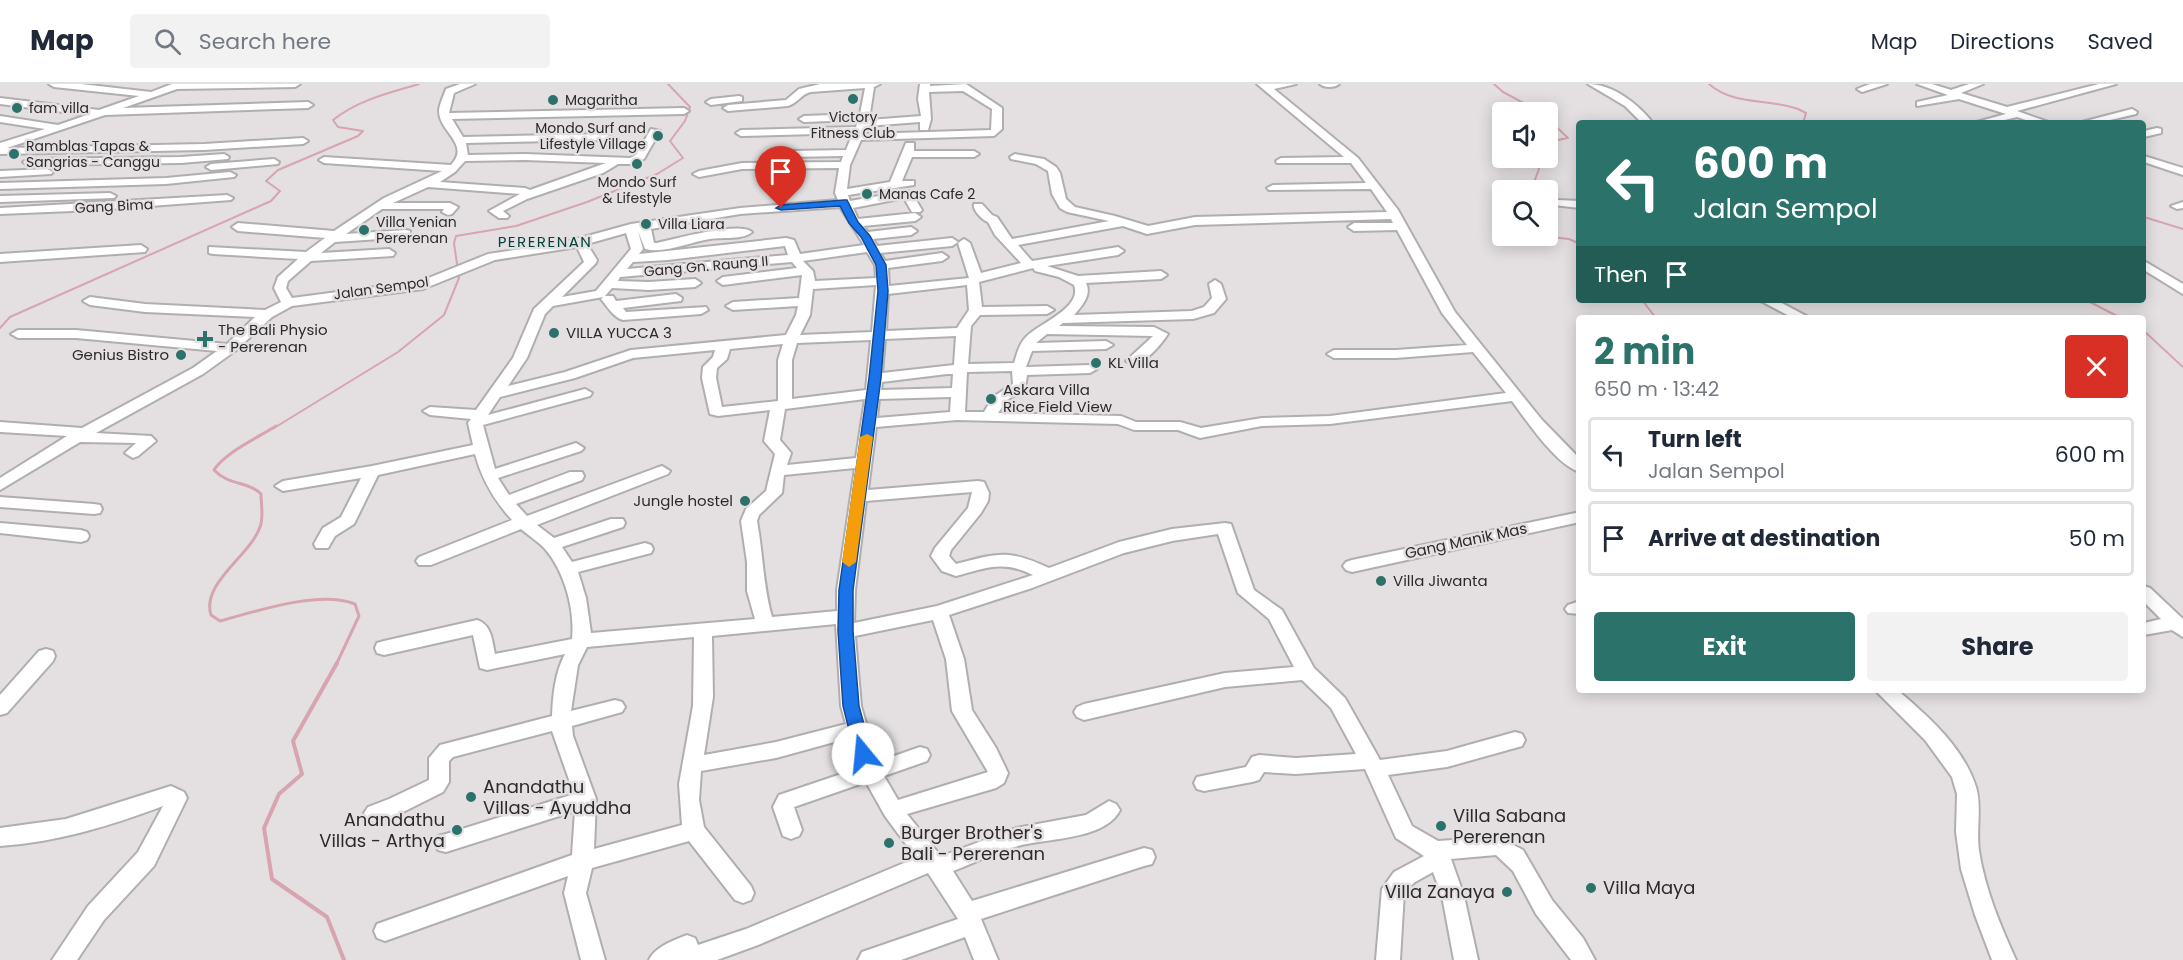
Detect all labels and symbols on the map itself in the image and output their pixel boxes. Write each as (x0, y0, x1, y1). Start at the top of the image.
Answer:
place label: Magaritha (565, 90, 638, 110)
marker: Victory Fitness Club (846, 92, 860, 106)
marker: Magaritha (546, 93, 560, 107)
place label: fam villa (29, 98, 89, 118)
marker: fam villa (10, 101, 24, 115)
place label: Victory Fitness Club (811, 107, 895, 143)
place label: Mondo Surf and Lifestyle Village (535, 118, 646, 154)
marker: Mondo Surf and Lifestyle Village (651, 129, 665, 143)
place label: Ramblas Tapas & Sangrias - Canggu (26, 136, 160, 172)
pin (755, 146, 806, 208)
marker: Ramblas Tapas & Sangrias - Canggu (7, 147, 21, 161)
marker: Mondo Surf & Lifestyle (630, 157, 644, 171)
place label: Mondo Surf & Lifestyle (597, 172, 677, 208)
place label: Manas Cafe 2 (879, 184, 975, 204)
marker: Manas Cafe 2 (860, 187, 874, 201)
street label: Gang Bima (74, 194, 154, 218)
place label: Villa Yenian Pererenan (376, 212, 457, 248)
place label: Villa Liara (658, 214, 725, 234)
marker: Villa Liara (639, 217, 653, 231)
marker: Villa Yenian Pererenan (357, 223, 371, 237)
district label: PERERENAN (498, 231, 592, 252)
street label: Gang Gn. Raung II (643, 251, 769, 281)
street label: Jalan Sempol (332, 271, 430, 305)
place label: The Bali Physio - Pererenan (218, 319, 328, 357)
place label: VILLA YUCCA 3 (566, 322, 672, 343)
marker: VILLA YUCCA 3 (547, 326, 561, 340)
marker: The Bali Physio - Pererenan (196, 330, 214, 348)
place label: Genius Bistro (72, 344, 169, 365)
marker: Genius Bistro (174, 348, 188, 362)
place label: KL Villa (1108, 352, 1159, 373)
marker: KL Villa (1089, 356, 1103, 370)
place label: Askara Villa Rice Field View (1003, 379, 1113, 417)
marker: Askara Villa Rice Field View (984, 392, 998, 406)
place label: Jungle hostel (633, 490, 733, 511)
marker: Jungle hostel (738, 494, 752, 508)
street label: Gang Manik Mas (1403, 517, 1529, 564)
place label: Villa Jiwanta (1393, 570, 1488, 591)
marker: Villa Jiwanta (1374, 574, 1388, 588)
position arrow (831, 722, 895, 786)
place label: Anandathu Villas - Ayuddha (483, 774, 631, 820)
marker: Anandathu Villas - Ayuddha (464, 790, 478, 804)
place label: Villa Sabana Pererenan (1453, 803, 1566, 849)
place label: Anandathu Villas - Arthya (319, 807, 445, 853)
marker: Villa Sabana Pererenan (1434, 819, 1448, 833)
place label: Burger Brother's Bali - Pererenan (901, 820, 1045, 866)
marker: Anandathu Villas - Arthya (450, 823, 464, 837)
marker: Burger Brother's Bali - Pererenan (882, 836, 896, 850)
place label: Villa Maya (1603, 875, 1695, 900)
place label: Villa Zanaya (1385, 879, 1495, 904)
marker: Villa Maya (1584, 881, 1598, 895)
marker: Villa Zanaya (1500, 885, 1514, 899)

